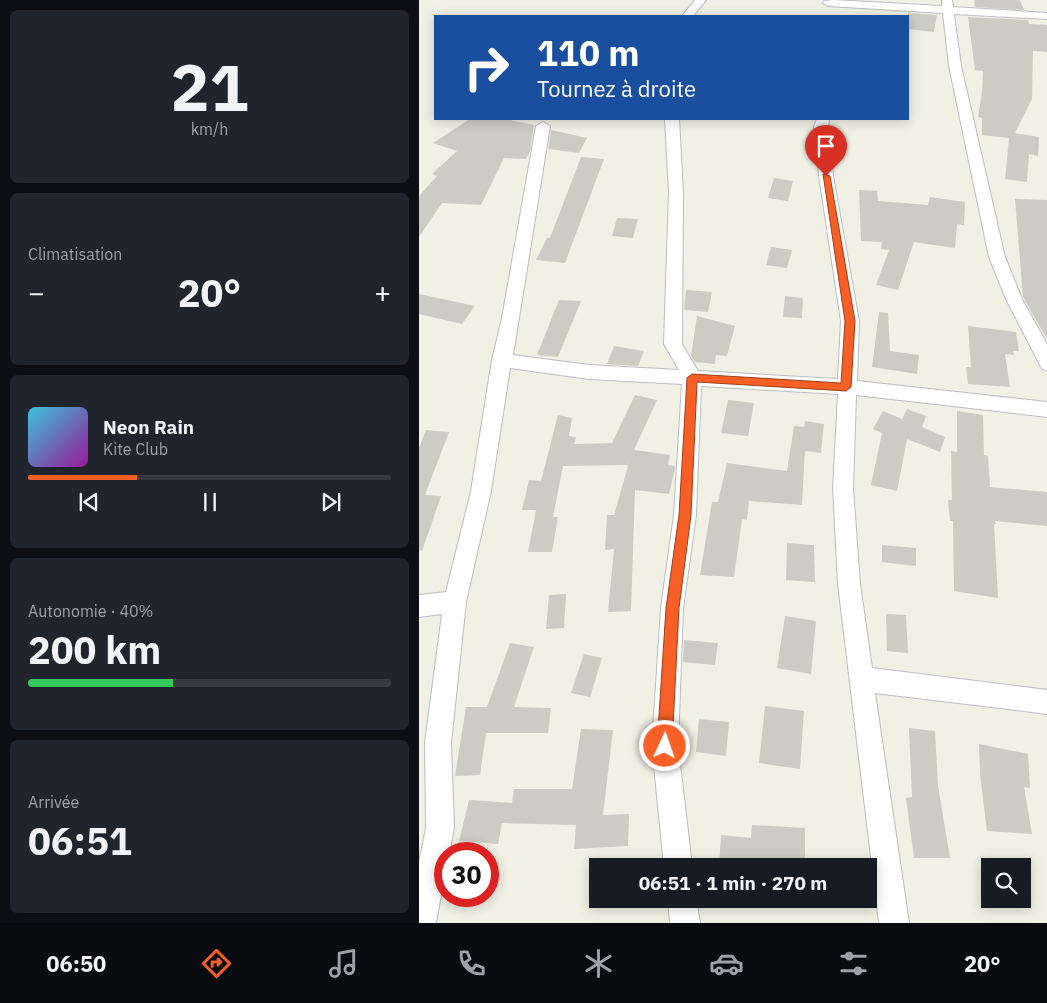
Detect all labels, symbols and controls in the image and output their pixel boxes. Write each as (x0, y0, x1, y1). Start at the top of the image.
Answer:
text: 110 m (537, 30, 640, 76)
icon: right (454, 35, 519, 100)
text: 21 (170, 44, 249, 129)
text: Tournez à droite (537, 74, 696, 103)
text: km/h (191, 119, 228, 139)
pin (805, 125, 847, 176)
icon: arrive (812, 132, 840, 160)
text: Climatisation (28, 244, 122, 264)
text: 20° (178, 268, 241, 317)
text: − (28, 274, 45, 311)
text: + (374, 274, 391, 311)
text: Neon Rain (103, 415, 194, 439)
text: Kite Club (103, 439, 168, 459)
icon: previous (75, 488, 103, 516)
icon: pause (196, 488, 224, 516)
icon: next (317, 488, 345, 516)
text: Autonomie · 40% (28, 601, 153, 621)
text: 200 km (28, 625, 161, 674)
position arrow (638, 719, 690, 771)
text: Arrivée (28, 792, 79, 812)
text: 06:51 (28, 816, 132, 865)
speed limit sign: 30 (434, 842, 499, 907)
map controls (981, 858, 1031, 908)
button: search (981, 858, 1031, 908)
text: 06:51 · 1 min · 270 m (639, 871, 827, 895)
icon: directions (199, 946, 234, 981)
icon: music (326, 946, 361, 981)
icon: phone (454, 946, 489, 981)
icon: climate (581, 946, 616, 981)
icon: car (709, 946, 744, 981)
icon: filters (836, 946, 871, 981)
text: 06:50 (46, 949, 106, 978)
text: 20° (964, 949, 1001, 978)

